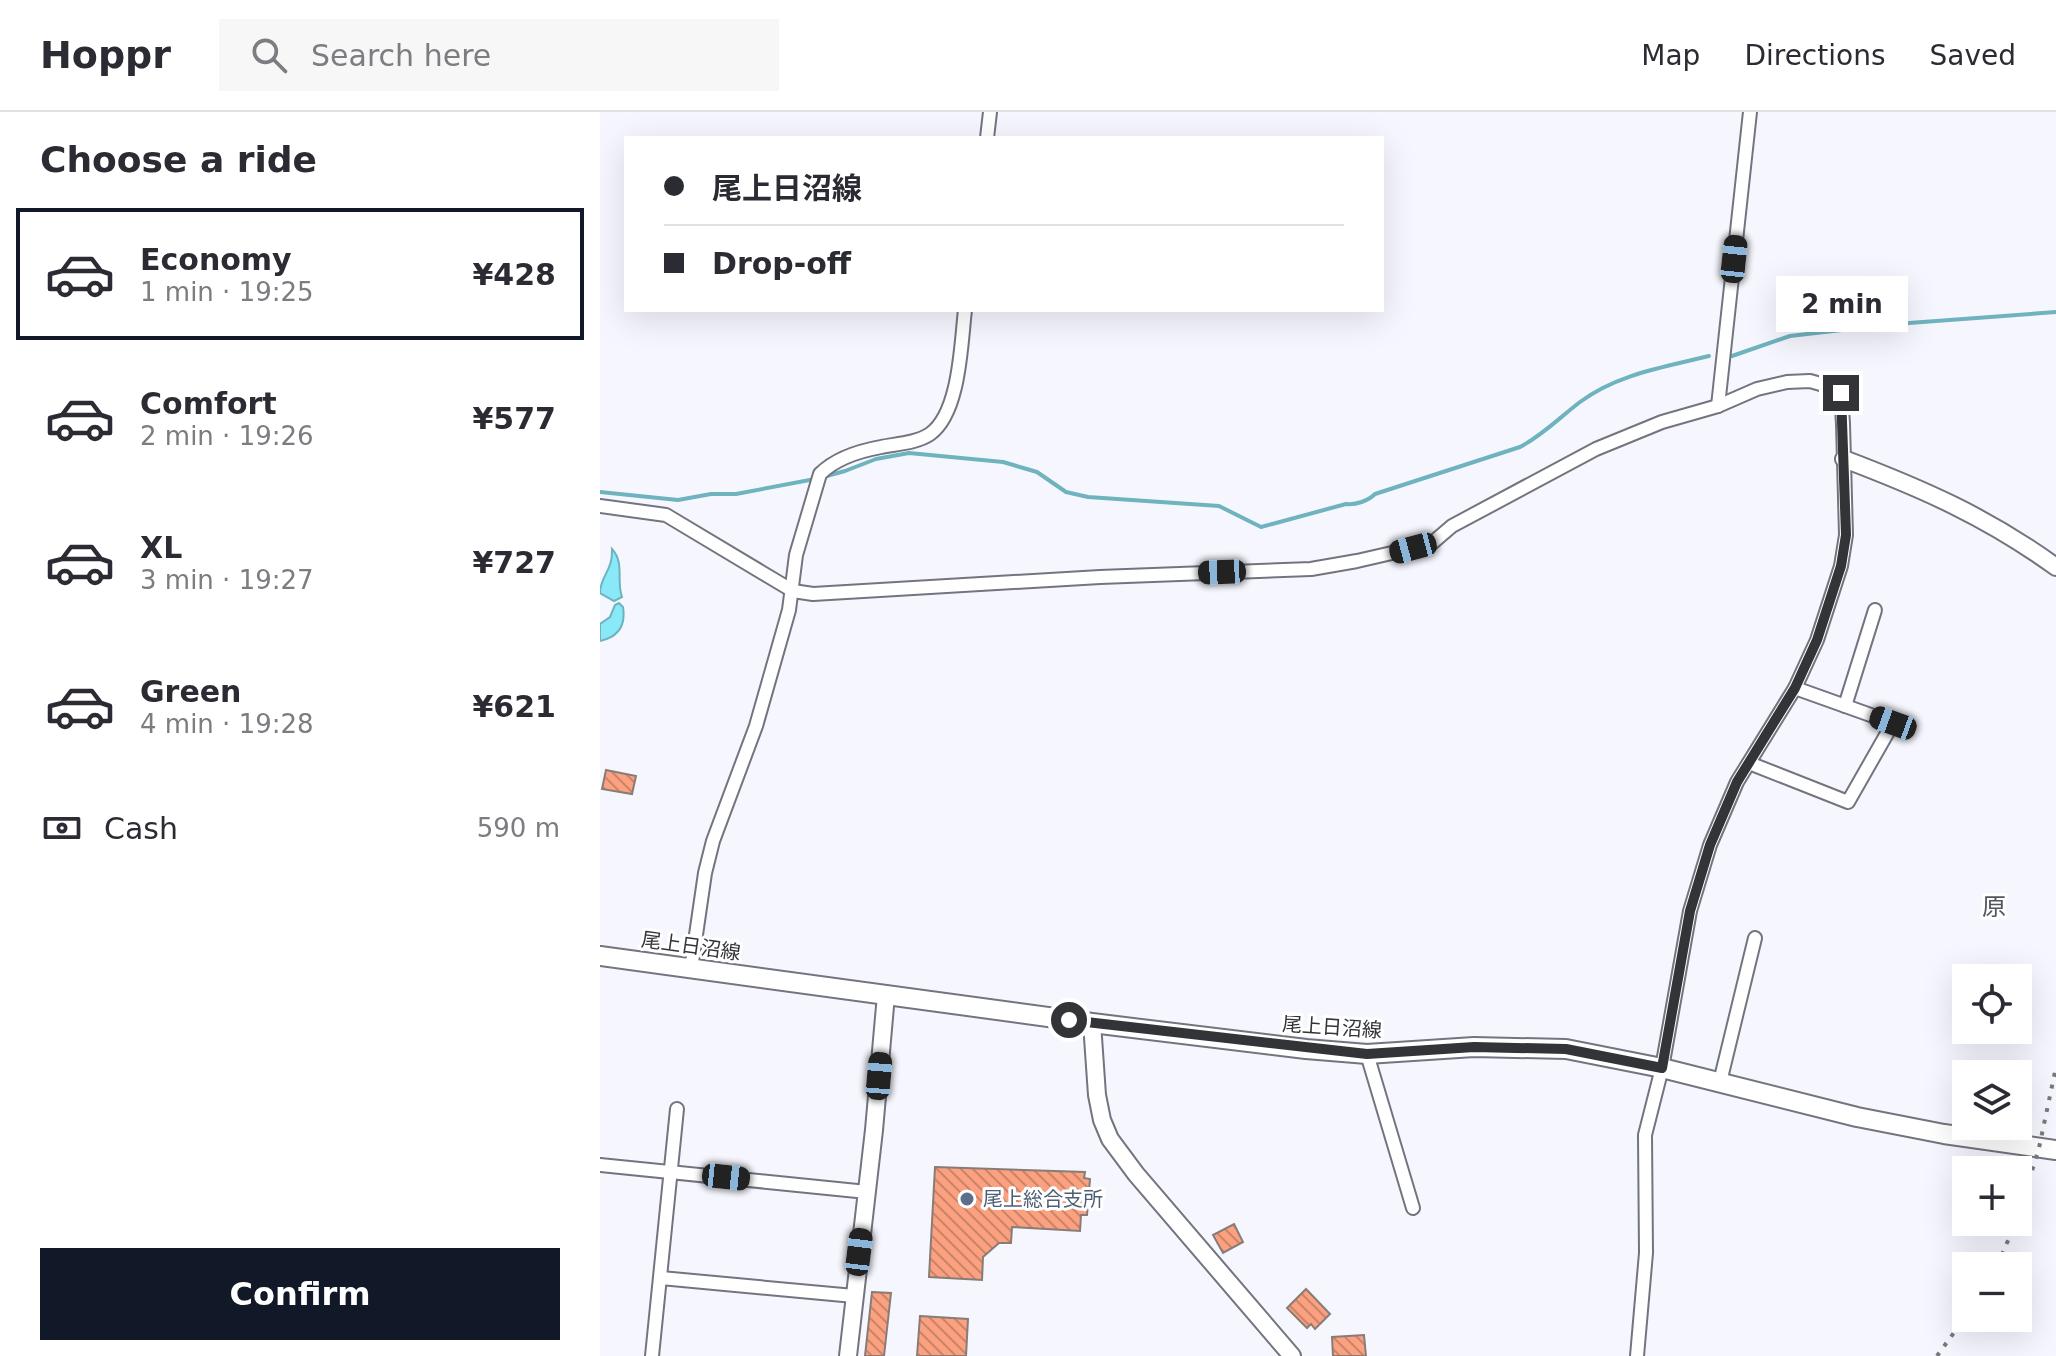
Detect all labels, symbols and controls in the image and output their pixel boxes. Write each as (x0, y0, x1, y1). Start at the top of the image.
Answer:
search box (219, 19, 779, 91)
text: Hoppr (40, 33, 171, 77)
icon: search (247, 33, 291, 77)
text: Search here (311, 38, 491, 73)
text: Map (1641, 39, 1700, 72)
text: Directions (1744, 39, 1885, 72)
text: Saved (1929, 39, 2016, 72)
text: Choose a ride (40, 139, 317, 180)
text: 尾上日沼線 (712, 171, 862, 206)
car (1720, 234, 1748, 284)
icon: car (44, 238, 116, 310)
text: Economy (140, 242, 292, 277)
text: Drop-off (712, 246, 851, 281)
text: ¥428 (473, 257, 556, 292)
text: 1 min · 19:25 (140, 277, 314, 307)
callout: 2 min (1775, 277, 1907, 333)
text: 2 min (1801, 289, 1883, 319)
route end (1823, 375, 1859, 411)
icon: car (44, 382, 116, 454)
text: Comfort (140, 386, 277, 421)
text: ¥577 (473, 401, 556, 436)
text: 2 min · 19:26 (140, 421, 314, 451)
icon: car (44, 526, 116, 598)
text: XL (140, 530, 182, 565)
car (1387, 530, 1439, 566)
text: ¥727 (473, 545, 556, 580)
car (1198, 559, 1246, 585)
text: 3 min · 19:27 (140, 565, 314, 595)
icon: car (44, 670, 116, 742)
text: Green (140, 674, 241, 709)
text: ¥621 (473, 689, 556, 724)
car (1866, 704, 1920, 742)
text: 4 min · 19:28 (140, 709, 314, 739)
icon: cash (40, 806, 84, 850)
text: Cash (104, 811, 178, 846)
text: 590 m (477, 813, 560, 843)
district label: 原 (1982, 893, 2006, 921)
street label: 尾上日沼線 (640, 927, 742, 965)
map controls (1952, 964, 2032, 1332)
button: locate (1952, 964, 2032, 1044)
route start (1051, 1002, 1087, 1038)
street label: 尾上日沼線 (1281, 1012, 1383, 1042)
car (865, 1051, 893, 1101)
button: layers (1952, 1060, 2032, 1140)
button: + (1952, 1156, 2032, 1236)
car (701, 1163, 751, 1191)
place label: 尾上総合支所 (983, 1187, 1103, 1211)
marker: 尾上総合支所 (958, 1190, 976, 1208)
car (844, 1227, 874, 1277)
button: Confirm (40, 1248, 560, 1340)
button: − (1952, 1252, 2032, 1332)

